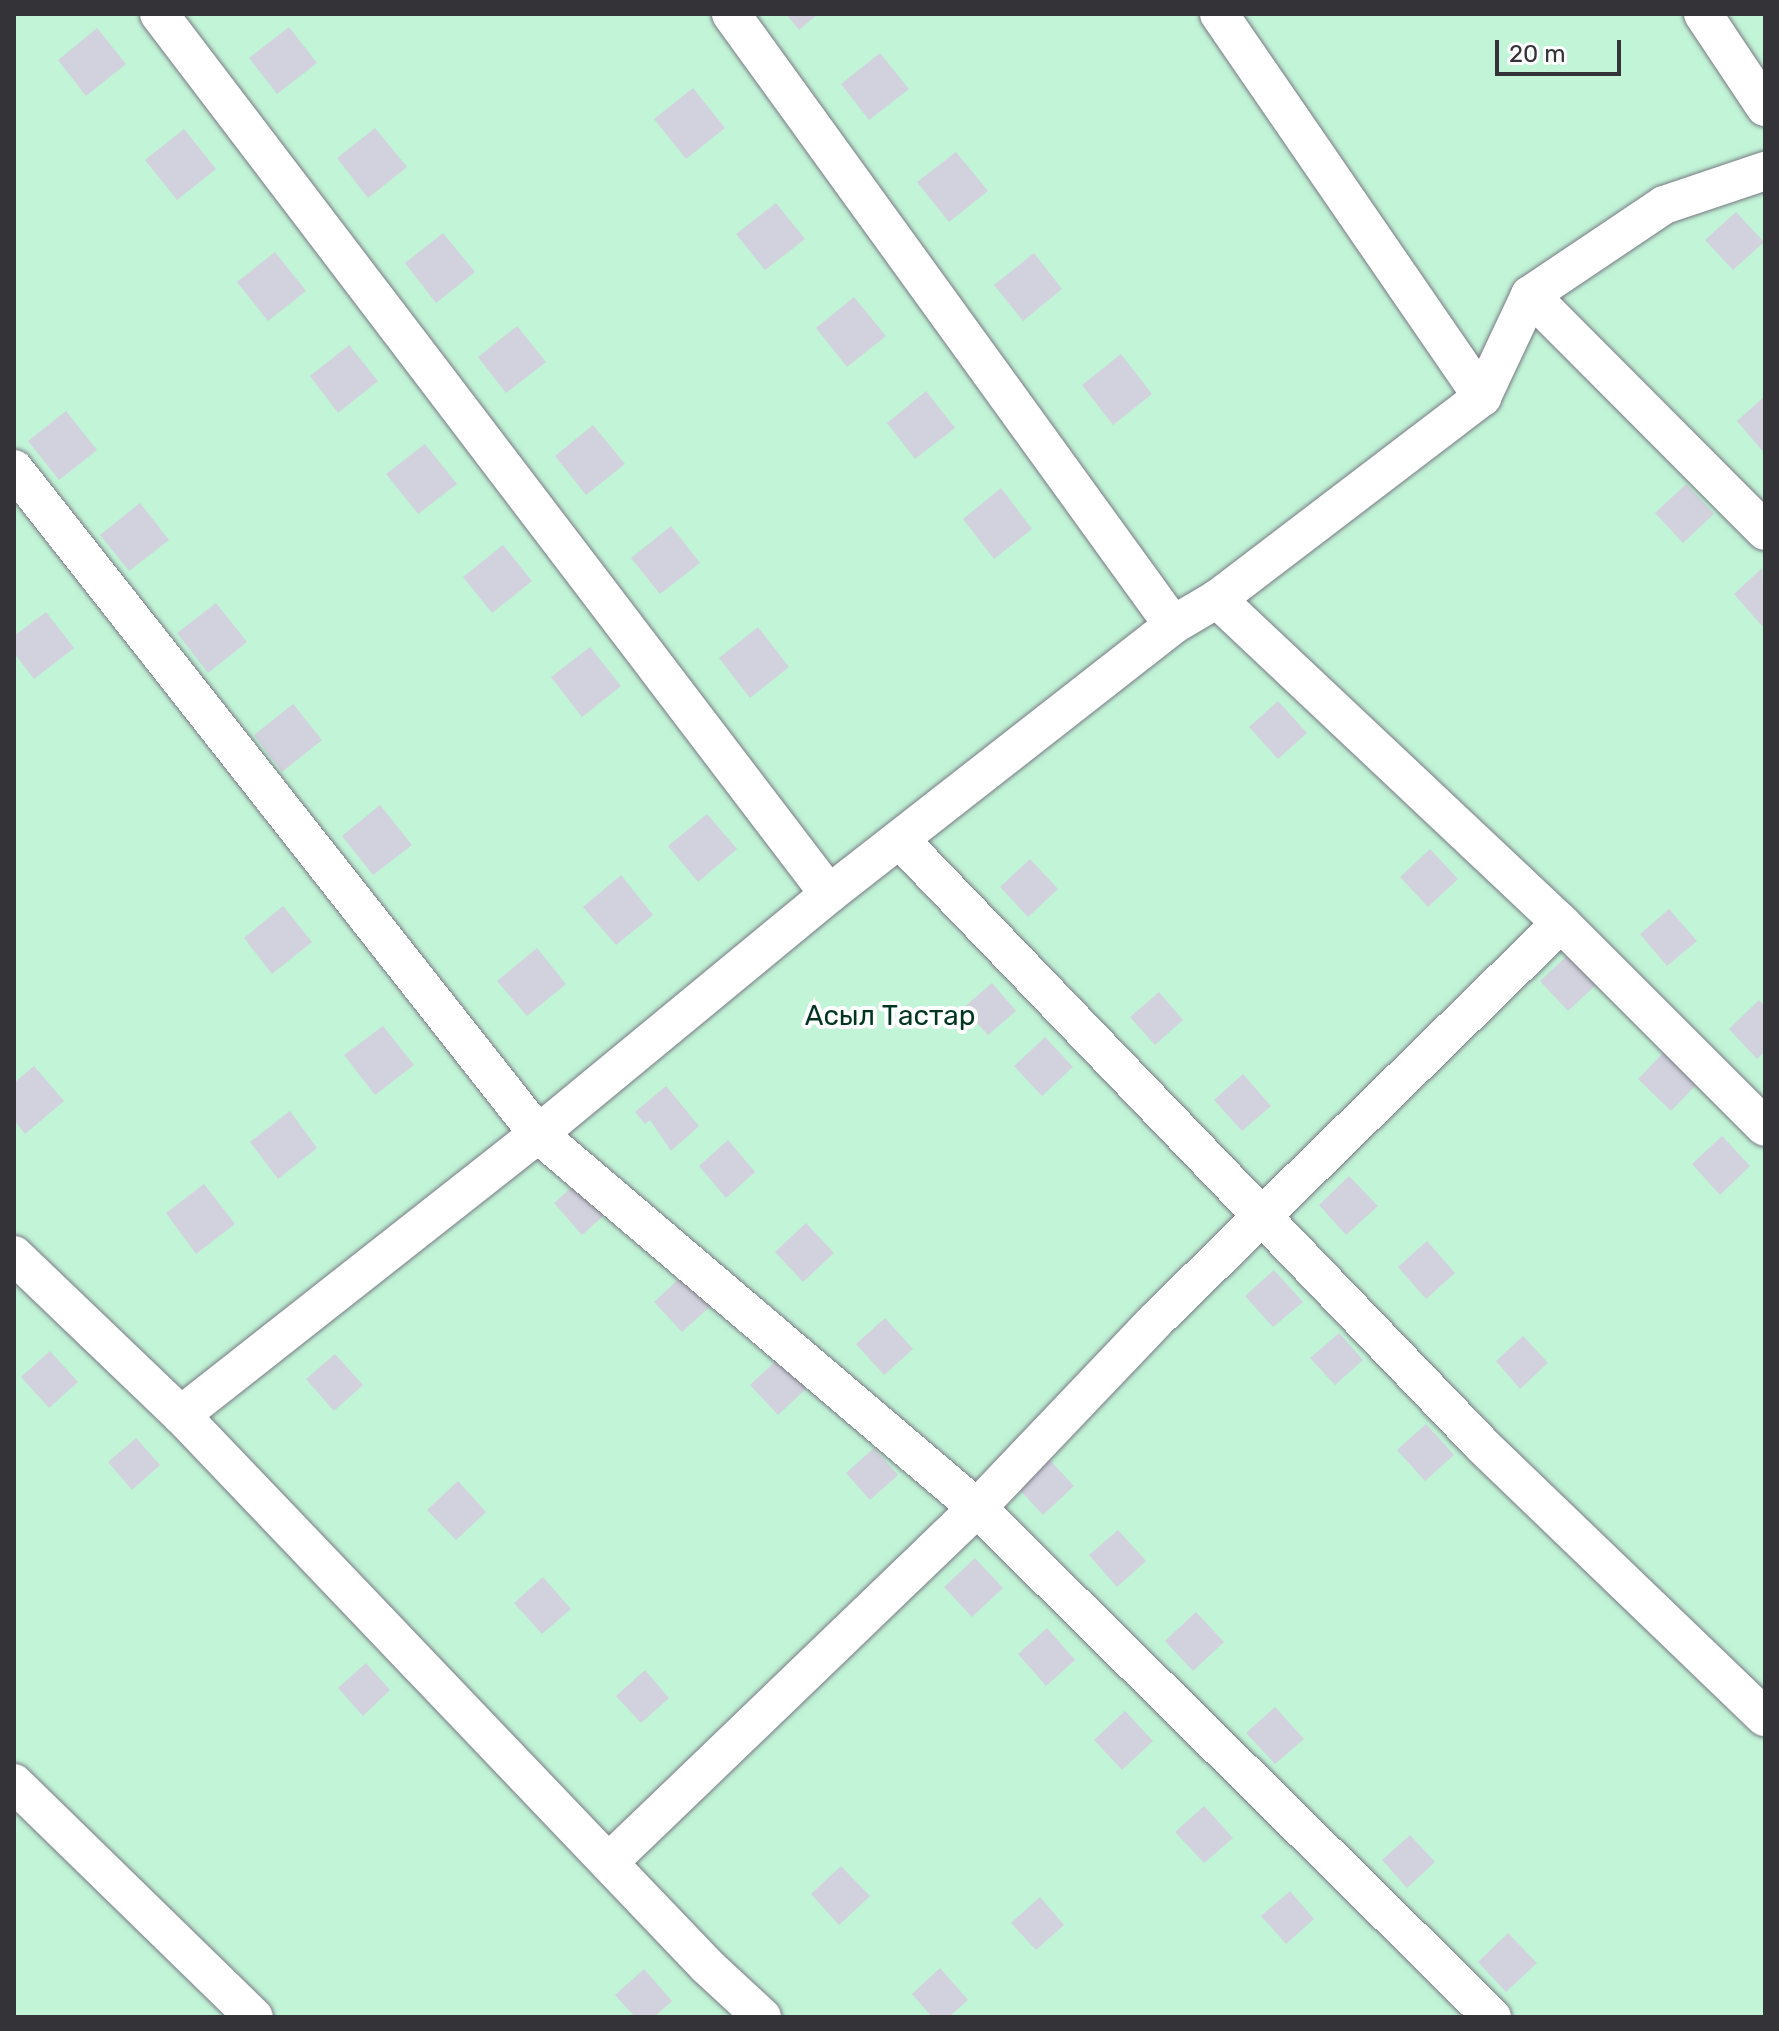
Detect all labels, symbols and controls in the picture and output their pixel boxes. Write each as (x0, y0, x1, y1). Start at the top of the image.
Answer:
scale bar (1499, 24, 1625, 74)
text: 20 m (1509, 40, 1566, 68)
park label: Асыл Тастар (805, 999, 975, 1033)

